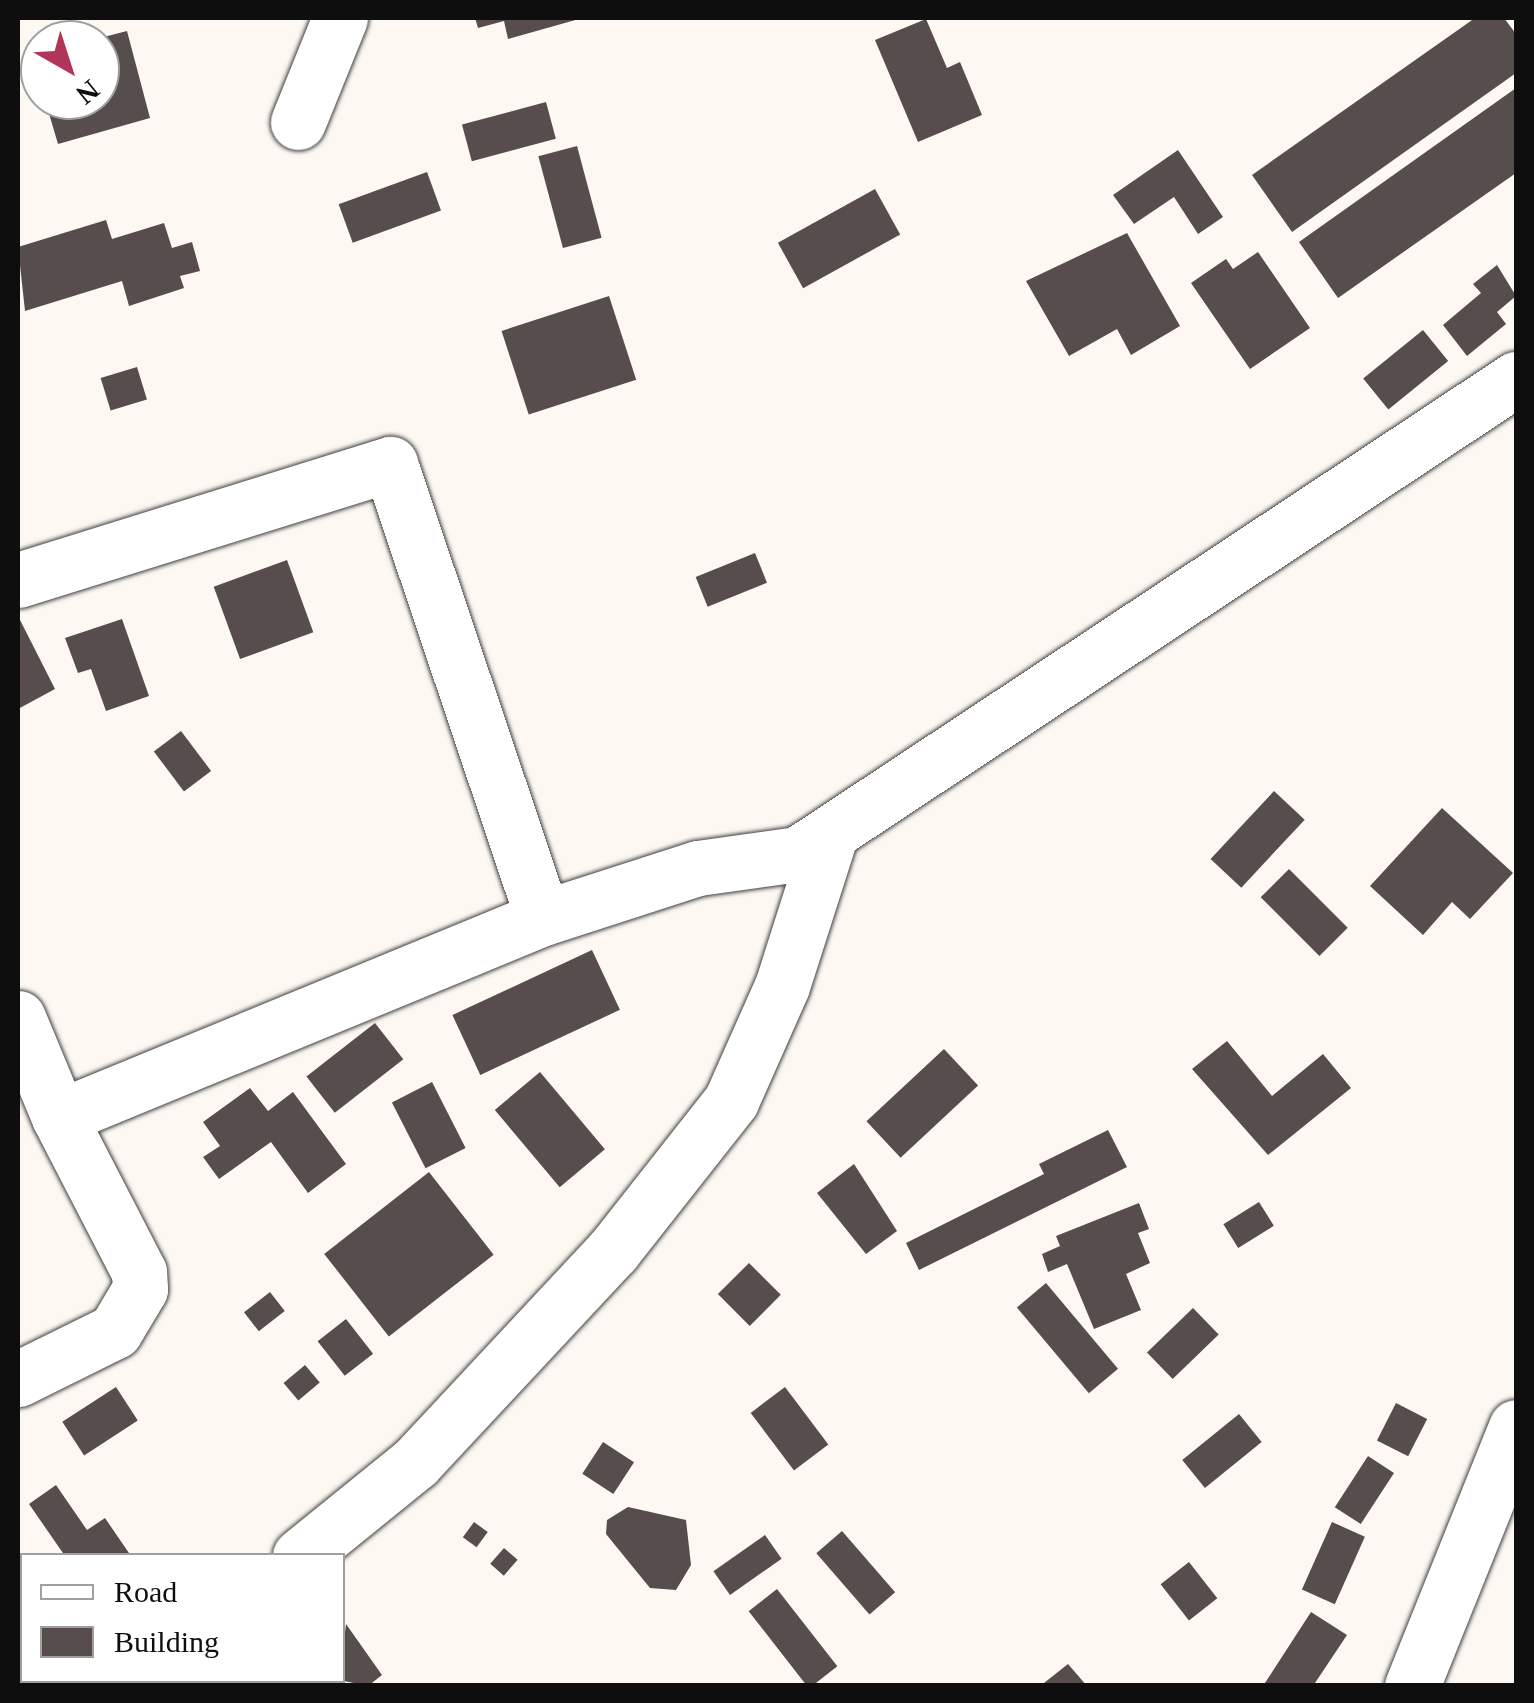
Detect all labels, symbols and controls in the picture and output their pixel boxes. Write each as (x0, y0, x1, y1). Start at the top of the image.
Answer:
north arrow (20, 20, 120, 120)
text: N (70, 74, 106, 111)
legend (20, 1553, 345, 1683)
text: Road (114, 1575, 177, 1608)
text: Building (114, 1625, 219, 1658)

